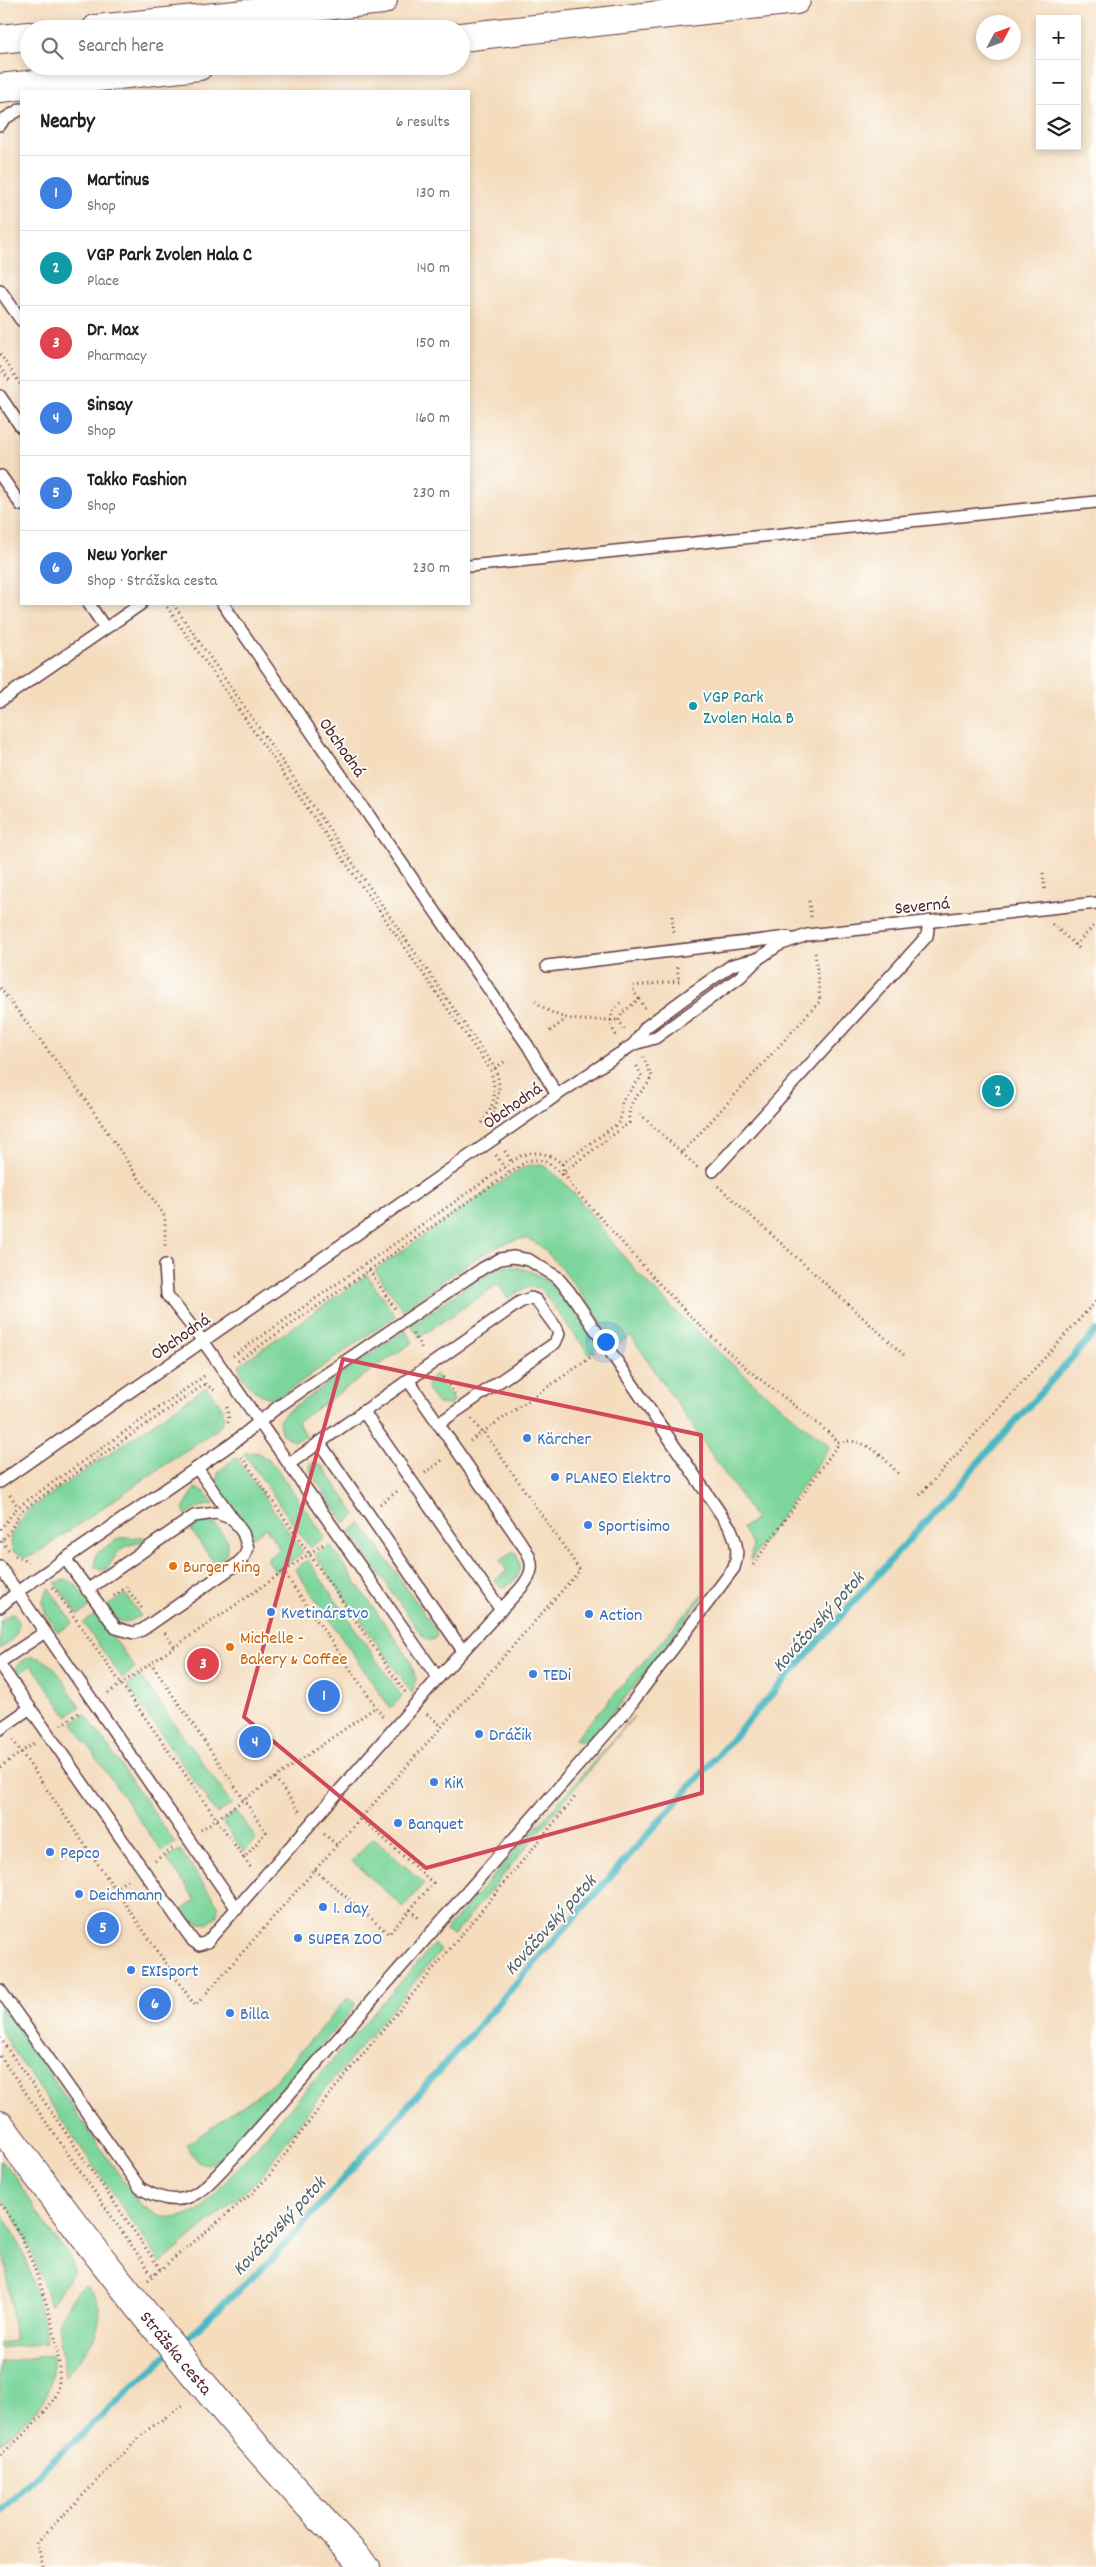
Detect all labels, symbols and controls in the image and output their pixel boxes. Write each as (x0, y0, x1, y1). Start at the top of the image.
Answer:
north arrow (976, 15, 1021, 60)
map controls (1036, 15, 1081, 150)
button: + (1036, 15, 1081, 60)
search box (20, 20, 470, 75)
icon: search (38, 34, 66, 62)
text: Search here (78, 34, 164, 61)
button: − (1036, 60, 1081, 105)
button: layers (1036, 105, 1081, 150)
text: Nearby (40, 108, 95, 138)
text: 6 results (395, 111, 450, 134)
text: Martinus (87, 168, 150, 195)
text: 1 (54, 182, 58, 205)
text: 130 m (416, 182, 450, 205)
text: Shop (87, 195, 116, 218)
text: VGP Park Zvolen Hala C (87, 243, 252, 270)
text: 2 (53, 257, 60, 280)
text: 140 m (416, 257, 450, 280)
text: Place (87, 270, 119, 293)
text: Dr. Max (87, 318, 138, 345)
text: 3 (52, 332, 60, 355)
text: 150 m (416, 332, 450, 355)
text: Pharmacy (87, 345, 146, 368)
text: Sinsay (87, 393, 132, 420)
text: 4 (53, 407, 59, 430)
text: 160 m (415, 407, 450, 430)
text: Shop (87, 420, 116, 443)
text: Takko Fashion (87, 468, 187, 495)
text: 5 (52, 482, 60, 505)
text: 230 m (413, 482, 450, 505)
text: Shop (87, 495, 116, 518)
text: New Yorker (87, 543, 167, 570)
text: 6 (52, 557, 60, 580)
text: 230 m (413, 557, 450, 580)
text: Shop · Strážska cesta (87, 570, 217, 593)
place label: VGP Park Zvolen Hala B (703, 686, 794, 732)
marker: VGP Park Zvolen Hala B (687, 700, 699, 712)
street label: Obchodná (311, 714, 371, 783)
street label: Severná (893, 892, 951, 923)
pin: 2 (982, 1072, 1014, 1110)
street label: Obchodná (479, 1077, 548, 1137)
street label: Obchodná (147, 1308, 216, 1368)
your location (593, 1329, 619, 1355)
place label: Kärcher (537, 1428, 591, 1453)
marker: Kärcher (521, 1432, 533, 1444)
place label: PLANEO Elektro (565, 1467, 671, 1492)
marker: PLANEO Elektro (549, 1471, 561, 1483)
place label: Sportisimo (598, 1515, 670, 1540)
marker: Sportisimo (582, 1519, 594, 1531)
place label: Burger King (183, 1556, 260, 1581)
marker: Burger King (167, 1560, 179, 1572)
water label: Kováčovský potok (767, 1565, 874, 1680)
place label: Kvetinárstvo (281, 1602, 368, 1627)
place label: Action (599, 1604, 642, 1629)
marker: Kvetinárstvo (265, 1606, 277, 1618)
marker: Action (583, 1608, 595, 1620)
place label: Michelle - Bakery & Coffee (240, 1627, 347, 1673)
marker: Michelle - Bakery & Coffee (224, 1641, 236, 1653)
pin: 3 (187, 1645, 219, 1683)
place label: TEDi (543, 1664, 571, 1689)
marker: TEDi (527, 1668, 539, 1680)
pin: 1 (308, 1677, 340, 1715)
pin: 4 (239, 1723, 271, 1761)
place label: Dráčik (489, 1724, 532, 1749)
marker: Dráčik (473, 1728, 485, 1740)
place label: KiK (444, 1772, 464, 1797)
marker: KiK (428, 1776, 440, 1788)
place label: Banquet (408, 1813, 464, 1838)
marker: Banquet (392, 1817, 404, 1829)
place label: Pepco (60, 1842, 100, 1867)
marker: Pepco (44, 1846, 56, 1858)
water label: Kováčovský potok (499, 1868, 606, 1983)
place label: Deichmann (89, 1884, 162, 1909)
marker: Deichmann (73, 1888, 85, 1900)
place label: 1. day (333, 1897, 369, 1922)
marker: 1. day (317, 1901, 329, 1913)
pin: 5 (87, 1909, 119, 1947)
place label: SUPER ZOO (308, 1928, 382, 1953)
marker: SUPER ZOO (292, 1932, 304, 1944)
place label: EXIsport (141, 1960, 199, 1985)
marker: EXIsport (125, 1964, 137, 1976)
pin: 6 (139, 1985, 171, 2023)
place label: Billa (240, 2003, 269, 2028)
marker: Billa (224, 2007, 236, 2019)
water label: Kováčovský potok (227, 2170, 335, 2283)
street label: Strážska cesta (133, 2307, 217, 2402)

